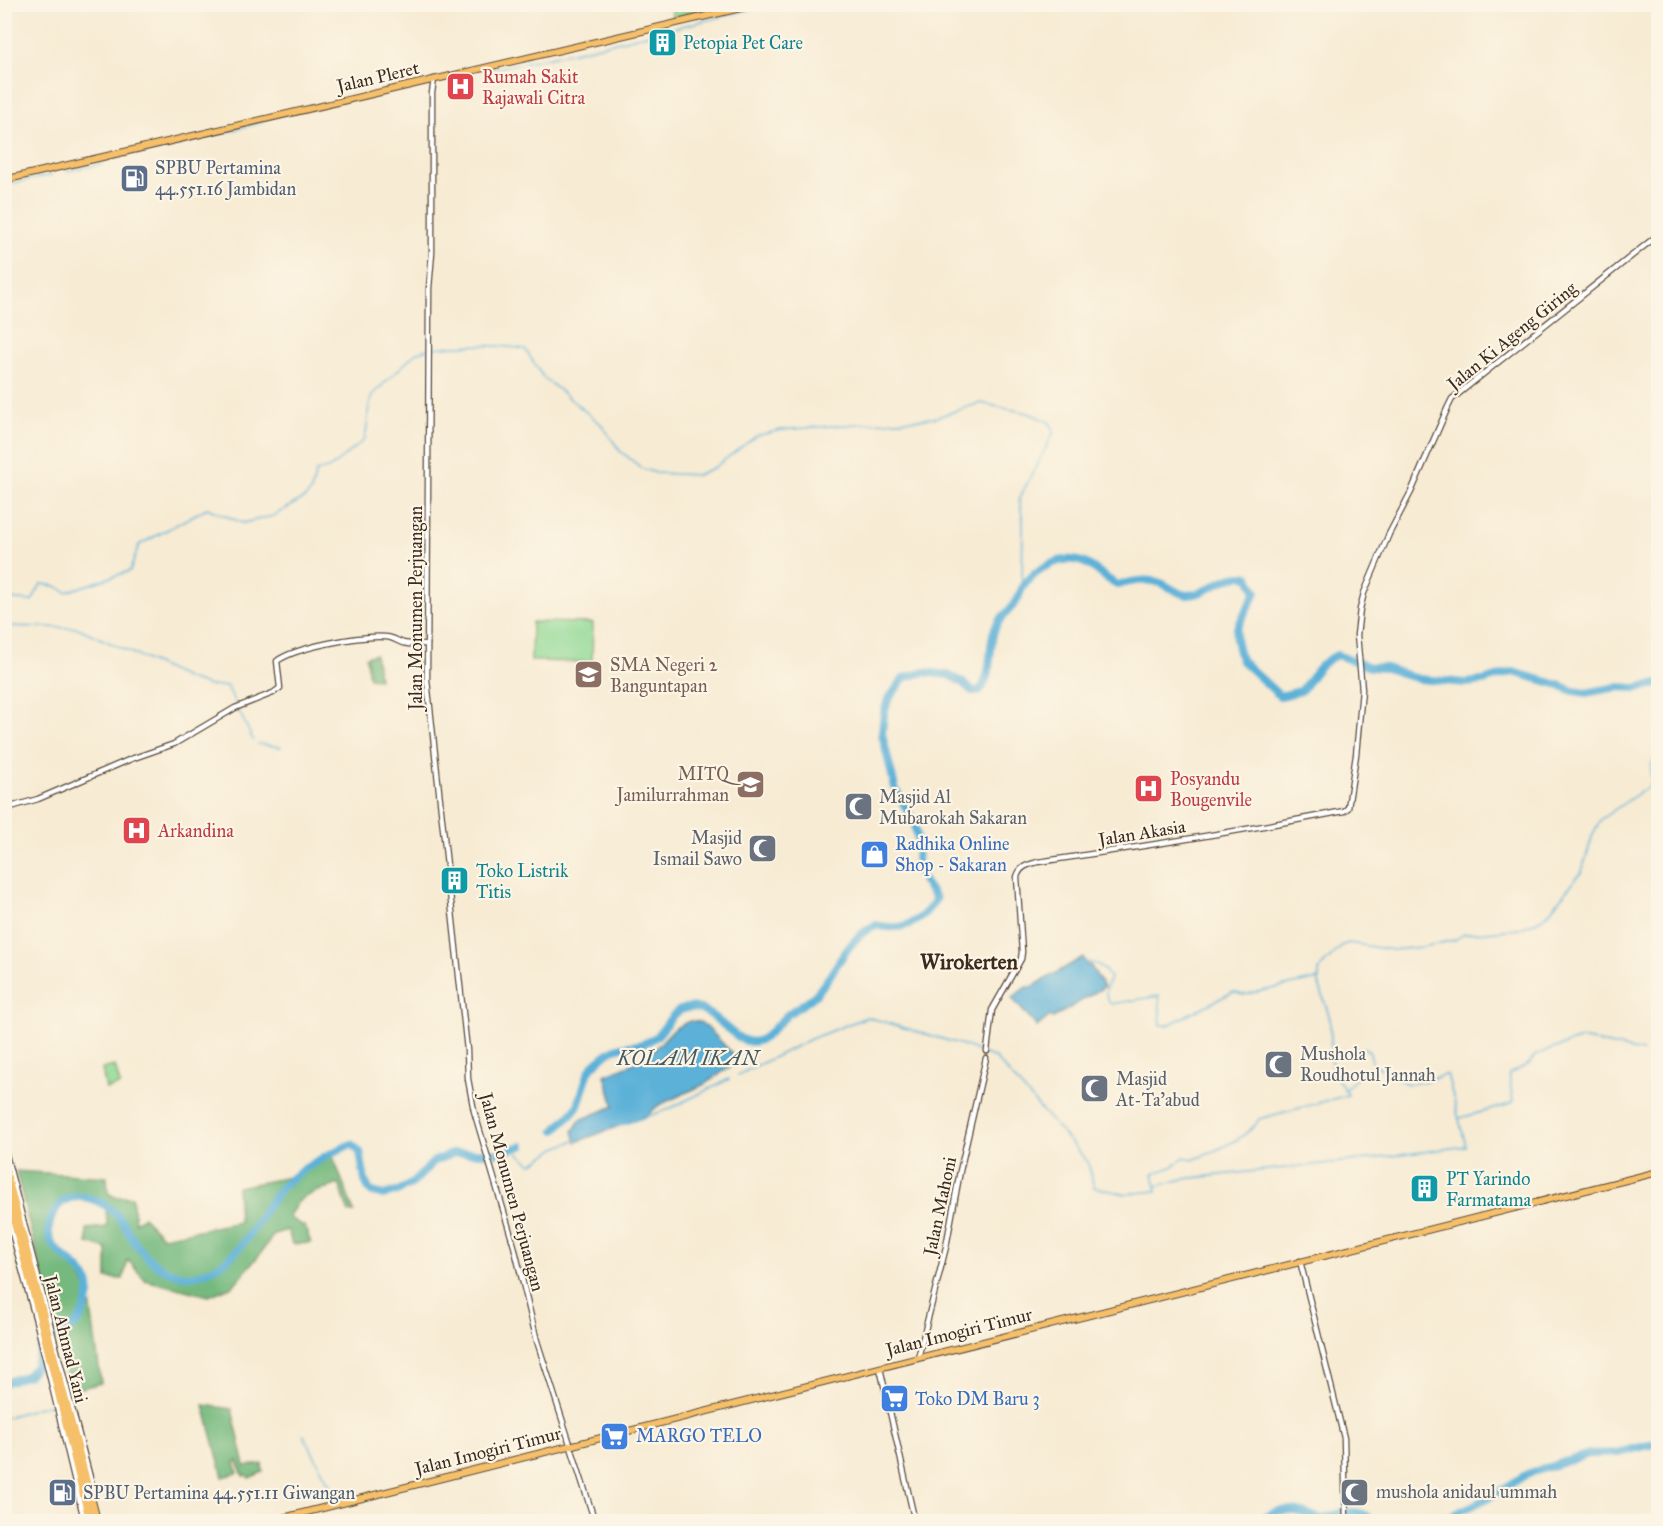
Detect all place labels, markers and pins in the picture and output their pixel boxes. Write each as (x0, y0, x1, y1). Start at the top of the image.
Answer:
building icon: Petopia Pet Care (646, 27, 678, 59)
place label: Petopia Pet Care (683, 32, 803, 54)
place label: Rumah Sakit Rajawali Citra (482, 66, 585, 109)
hospital icon: Rumah Sakit Rajawali Citra (445, 71, 477, 103)
place label: SPBU Pertamina 44.551.16 Jambidan (155, 157, 296, 201)
fuel station icon: SPBU Pertamina 44.551.16 Jambidan (118, 162, 150, 194)
place label: SMA Negeri 2 Banguntapan (610, 654, 718, 698)
school or university icon: SMA Negeri 2 Banguntapan (573, 659, 605, 691)
place label: MITQ Jamilurrahman (615, 763, 741, 807)
school or university icon: MITQ Jamilurrahman (734, 768, 766, 800)
place label: Posyandu Bougenvile (1170, 768, 1252, 812)
hospital icon: Posyandu Bougenvile (1133, 773, 1165, 805)
place label: Masjid Al Mubarokah Sakaran (879, 786, 1027, 829)
mosque icon: Masjid Al Mubarokah Sakaran (842, 791, 874, 823)
hospital icon: Arkandina (121, 815, 153, 847)
place label: Arkandina (157, 820, 234, 842)
place label: Masjid Ismail Sawo (653, 827, 742, 870)
mosque icon: Masjid Ismail Sawo (747, 832, 779, 864)
place label: Radhika Online Shop - Sakaran (895, 833, 1010, 876)
shop icon: Radhika Online Shop - Sakaran (858, 838, 890, 870)
place label: Toko Listrik Titis (476, 860, 569, 903)
building icon: Toko Listrik Titis (439, 865, 471, 897)
place label: Mushola Roudhotul Jannah (1300, 1043, 1436, 1087)
mosque icon: Mushola Roudhotul Jannah (1263, 1048, 1295, 1080)
place label: Masjid At-Ta'abud (1115, 1068, 1200, 1111)
mosque icon: Masjid At-Ta'abud (1079, 1073, 1111, 1105)
place label: PT Yarindo Farmatama (1446, 1168, 1532, 1211)
building icon: PT Yarindo Farmatama (1409, 1173, 1441, 1205)
supermarket icon: Toko DM Baru 3 (878, 1383, 910, 1415)
place label: Toko DM Baru 3 (915, 1388, 1040, 1410)
supermarket icon: MARGO TELO (599, 1420, 631, 1452)
place label: MARGO TELO (636, 1425, 762, 1447)
mosque icon: mushola anidaul ummah (1339, 1476, 1371, 1508)
fuel station icon: SPBU Pertamina 44.551.11 Giwangan (46, 1477, 78, 1509)
place label: mushola anidaul ummah (1376, 1481, 1557, 1503)
place label: SPBU Pertamina 44.551.11 Giwangan (83, 1482, 355, 1505)

